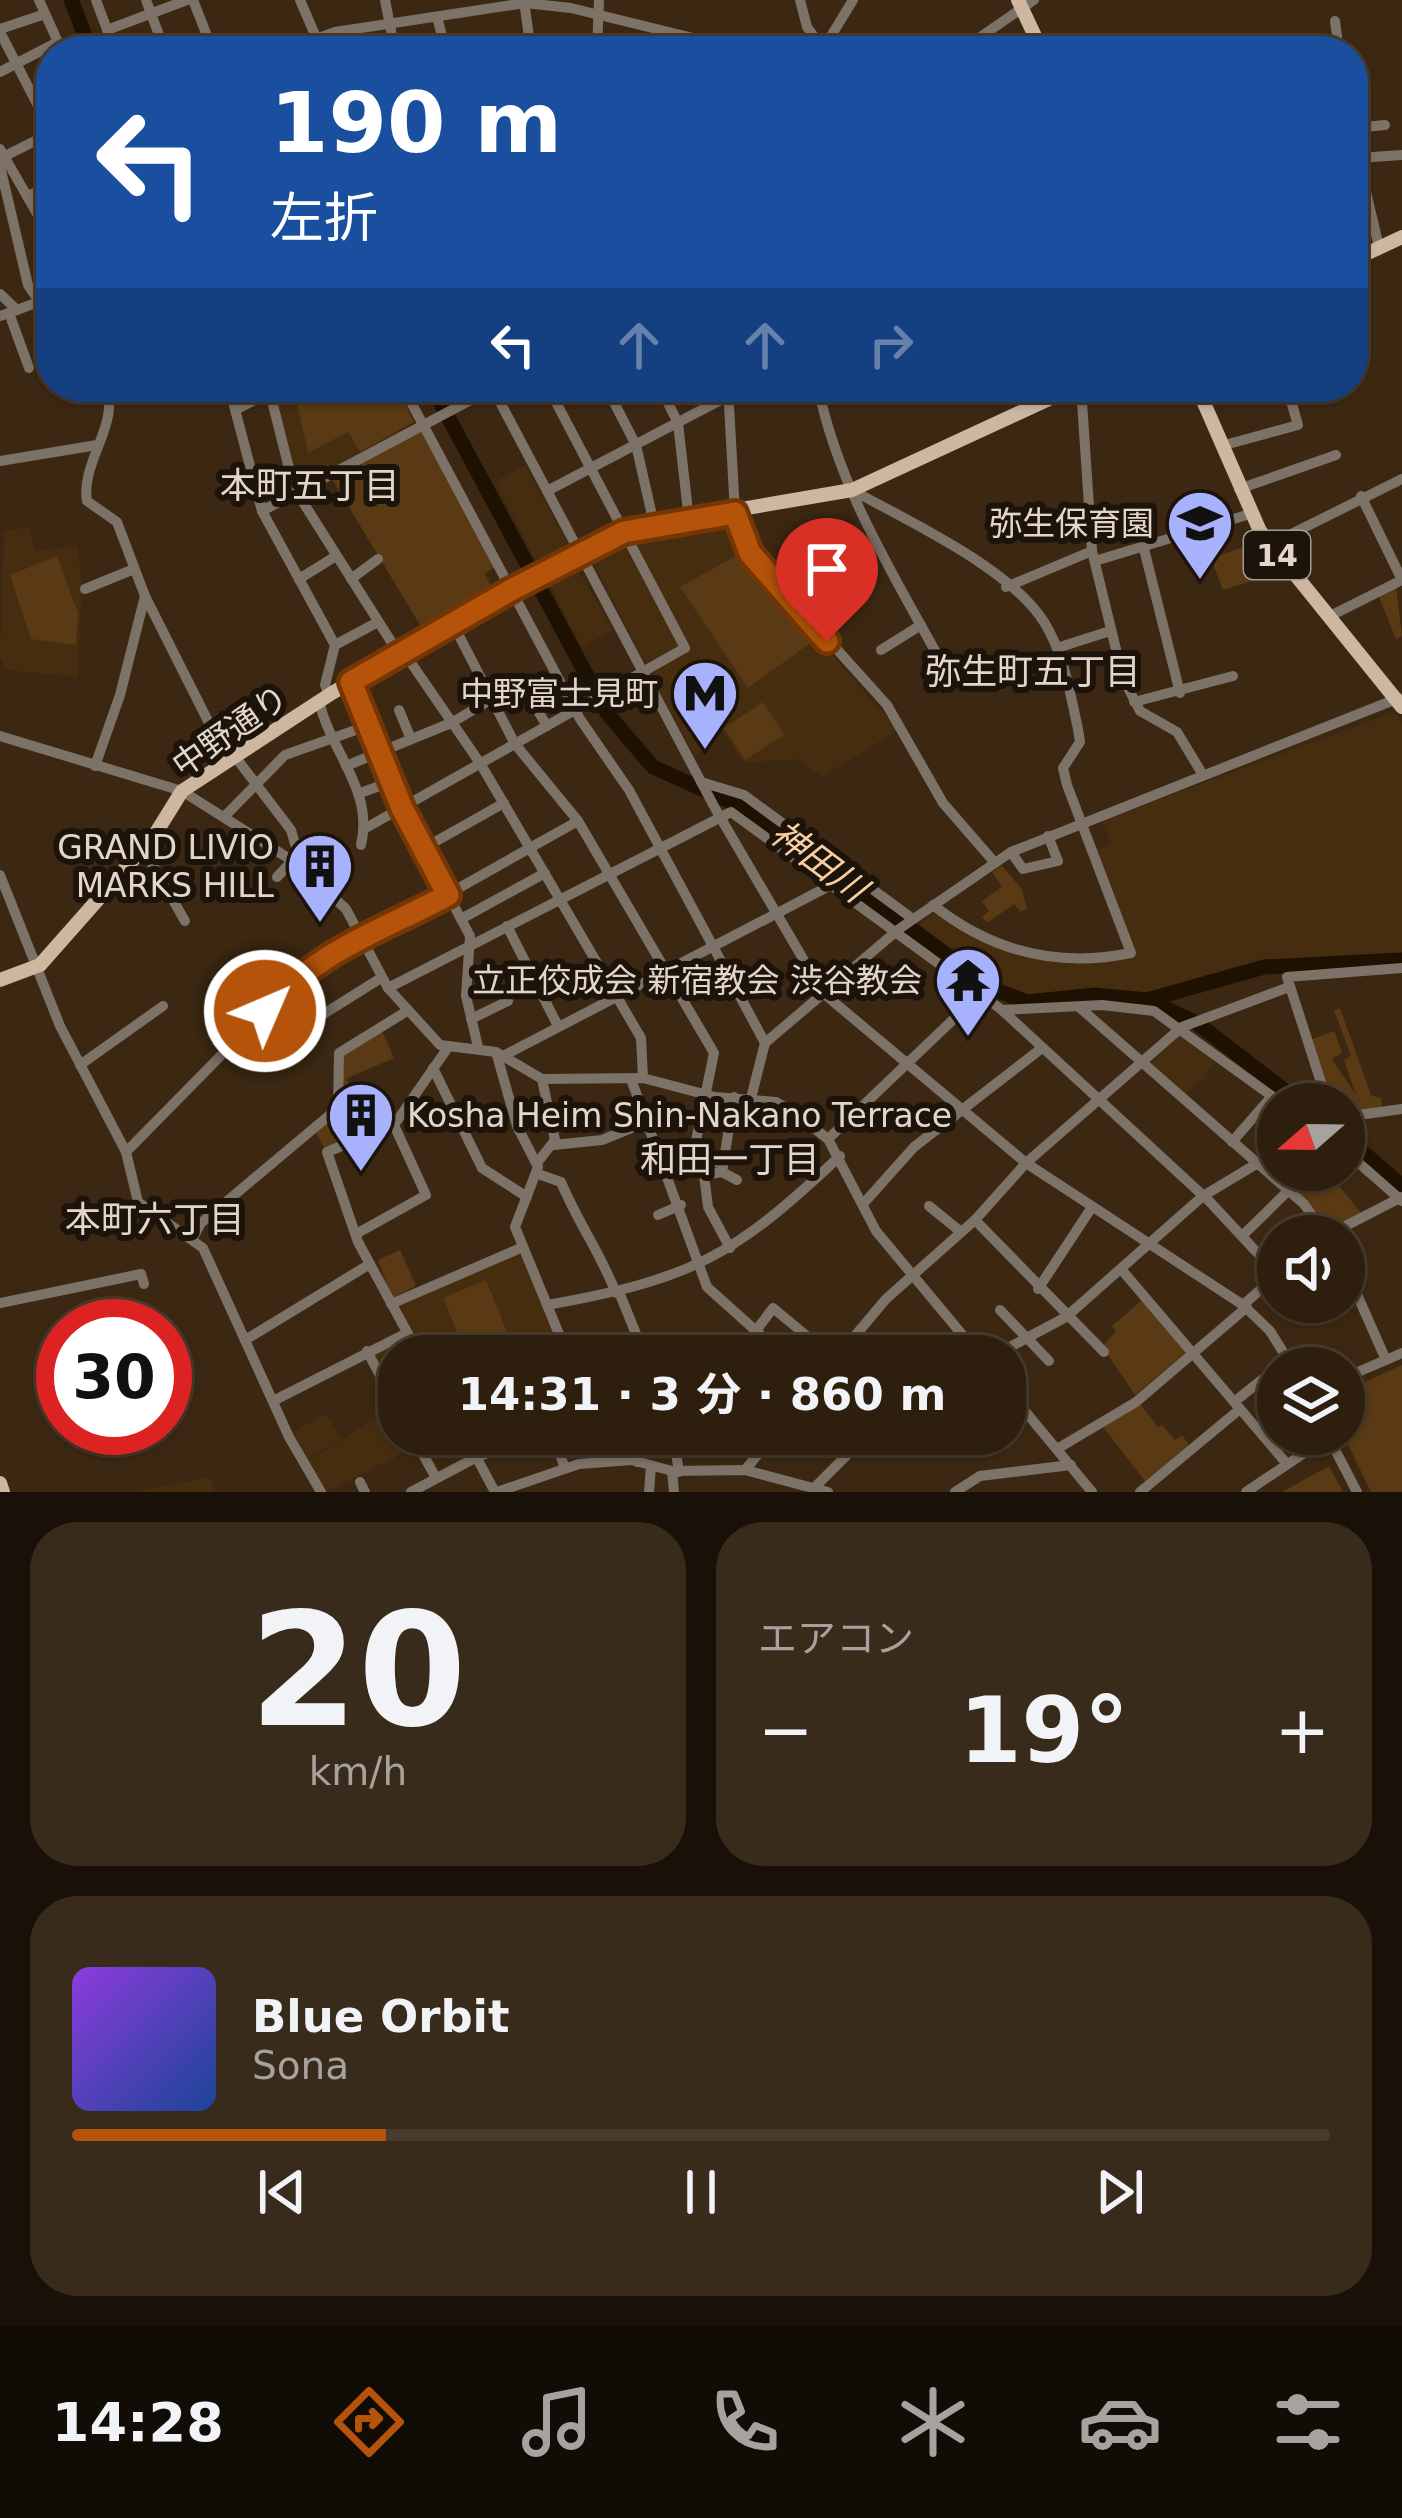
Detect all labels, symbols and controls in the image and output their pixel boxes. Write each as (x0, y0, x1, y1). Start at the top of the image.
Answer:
text: 190 m (270, 74, 562, 172)
icon: left (72, 84, 228, 240)
text: 左折 (270, 187, 378, 250)
icon: left (480, 312, 546, 378)
icon: ahead (606, 312, 672, 378)
icon: ahead (732, 312, 798, 378)
icon: right (858, 312, 924, 378)
district label: 本町五丁目 (220, 465, 400, 506)
school or university icon: 弥生保育園 (1165, 488, 1235, 582)
place label: 弥生保育園 (989, 504, 1154, 543)
pin (776, 518, 878, 641)
road number: 14 (1244, 531, 1310, 579)
icon: arrive (794, 536, 860, 602)
district label: 弥生町五丁目 (925, 651, 1141, 692)
metro station icon: 中野富士見町 (670, 658, 740, 752)
place label: 中野富士見町 (460, 674, 658, 713)
street label: 中野通り (165, 677, 295, 785)
water label: 神田川 (764, 812, 878, 912)
place label: GRAND LIVIO MARKS HILL (57, 828, 275, 905)
building icon: GRAND LIVIO MARKS HILL (285, 831, 355, 925)
temple icon: 立正佼成会 新宿教会 渋谷教会 (933, 945, 1003, 1039)
position arrow (202, 948, 328, 1074)
place label: 立正佼成会 新宿教会 渋谷教会 (472, 961, 922, 1000)
building icon: Kosha Heim Shin-Nakano Terrace (326, 1080, 396, 1174)
north arrow (1257, 1083, 1365, 1191)
map controls (1257, 1083, 1365, 1455)
place label: Kosha Heim Shin-Nakano Terrace (407, 1096, 952, 1135)
district label: 和田一丁目 (640, 1139, 820, 1180)
district label: 本町六丁目 (65, 1199, 245, 1240)
button: sound (1257, 1215, 1365, 1323)
speed limit sign: 30 (36, 1299, 192, 1455)
button: layers (1257, 1347, 1365, 1455)
text: 14:31 · 3 分 · 860 m (458, 1368, 946, 1421)
text: 20 (249, 1580, 467, 1762)
text: エアコン (758, 1616, 914, 1661)
text: 19° (959, 1678, 1129, 1783)
text: − (758, 1692, 813, 1769)
text: + (1275, 1692, 1330, 1769)
text: km/h (309, 1749, 407, 1794)
text: Blue Orbit (252, 1990, 510, 2043)
text: Sona (252, 2043, 349, 2088)
icon: previous (249, 2159, 315, 2225)
icon: pause (668, 2159, 734, 2225)
icon: next (1087, 2159, 1153, 2225)
icon: directions (327, 2380, 411, 2464)
icon: music (515, 2380, 599, 2464)
icon: phone (703, 2380, 787, 2464)
icon: climate (891, 2380, 975, 2464)
icon: car (1078, 2380, 1162, 2464)
icon: filters (1266, 2380, 1350, 2464)
text: 14:28 (52, 2391, 224, 2454)

